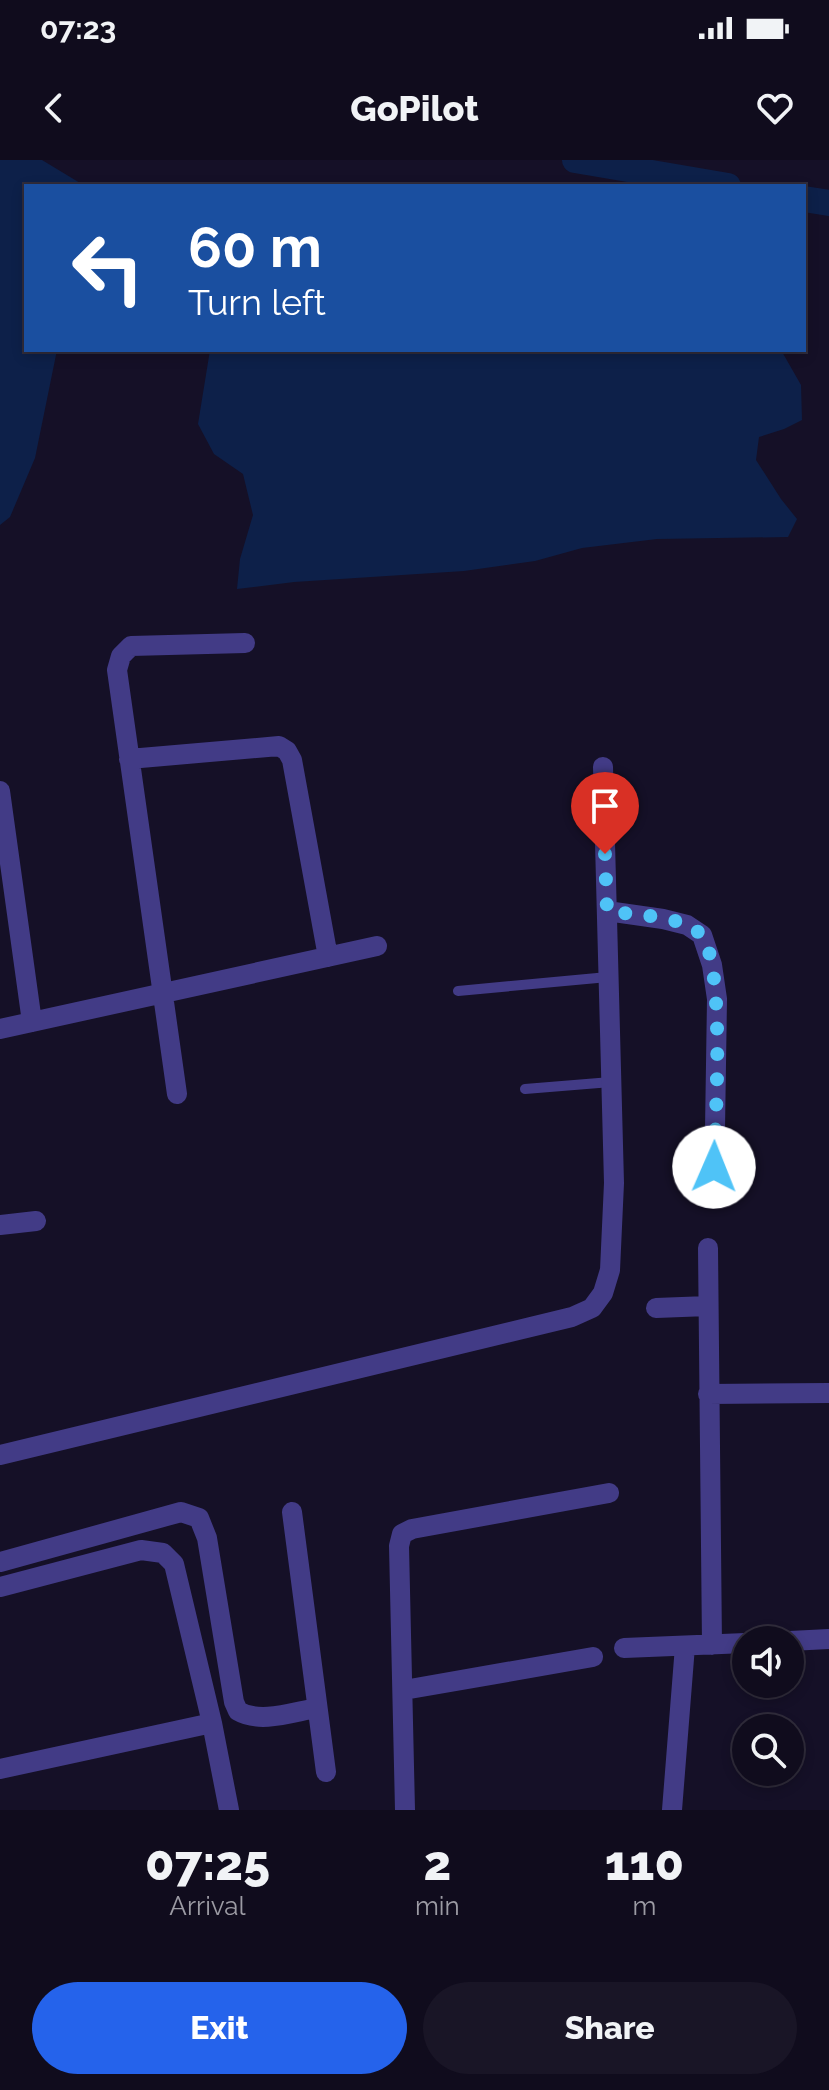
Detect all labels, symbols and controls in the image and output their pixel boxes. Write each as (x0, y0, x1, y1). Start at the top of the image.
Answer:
text: 07:23 (40, 11, 116, 46)
icon: back (32, 86, 76, 130)
icon: heart (753, 86, 797, 130)
text: GoPilot (350, 87, 479, 129)
text: 60 m (188, 214, 322, 280)
icon: left (56, 216, 160, 320)
text: Turn left (188, 281, 326, 323)
pin (571, 772, 639, 854)
icon: arrive (583, 784, 627, 828)
position arrow (672, 1125, 756, 1209)
map controls (732, 1626, 804, 1786)
button: sound (732, 1626, 804, 1698)
button: search (732, 1714, 804, 1786)
text: 07:25 (145, 1835, 270, 1891)
text: 2 (423, 1835, 451, 1891)
text: 110 (605, 1835, 684, 1891)
text: Arrival (169, 1891, 246, 1921)
text: min (415, 1891, 460, 1921)
text: m (632, 1891, 656, 1921)
button: Exit (32, 1982, 407, 2074)
button: Share (423, 1982, 797, 2074)

